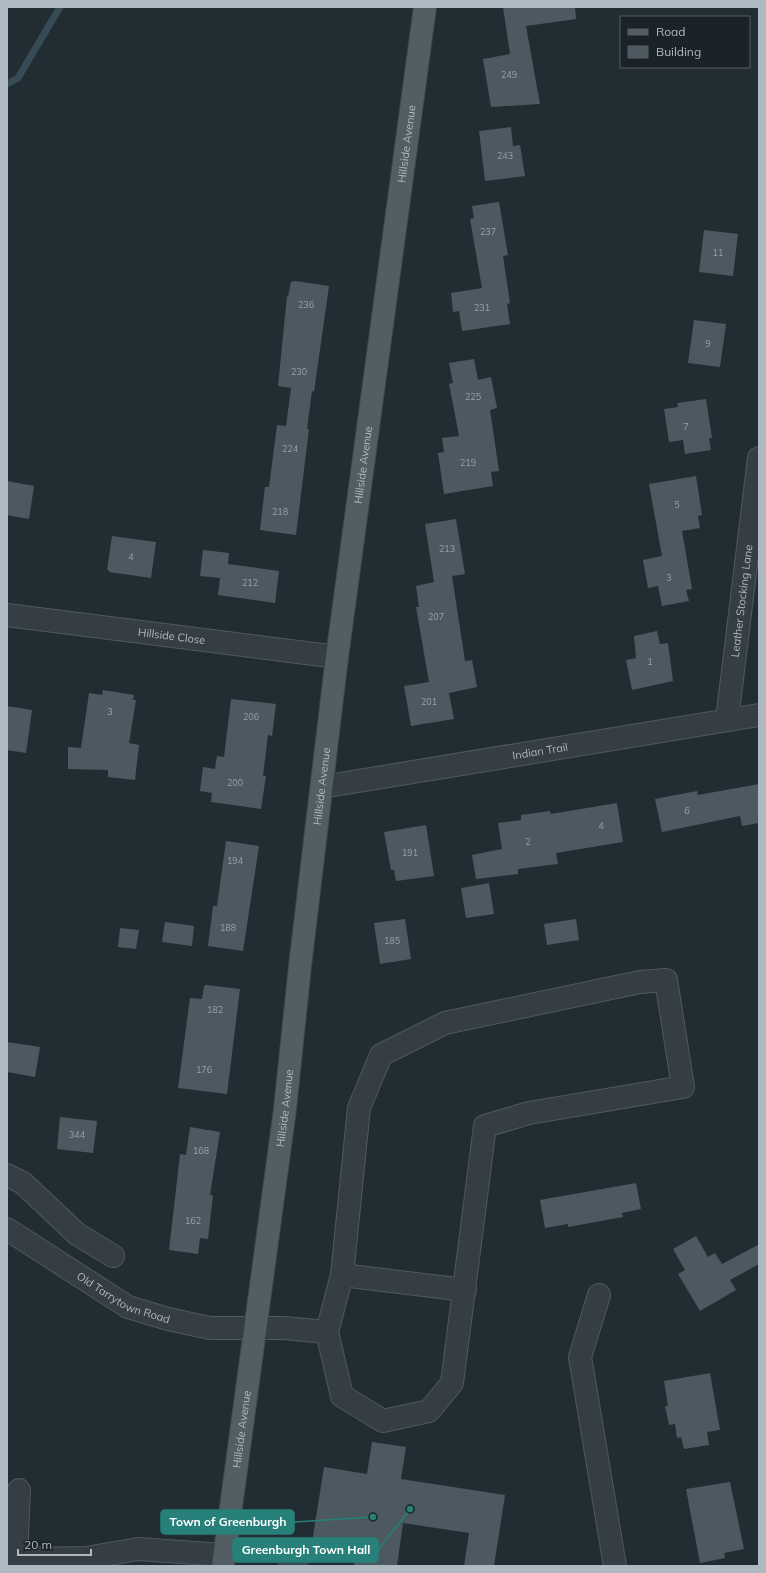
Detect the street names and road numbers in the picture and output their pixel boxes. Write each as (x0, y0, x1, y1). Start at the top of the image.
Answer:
street label: Hillside Avenue (394, 104, 419, 184)
street label: Hillside Avenue (351, 425, 375, 505)
street label: Leather Stocking Lane (728, 544, 755, 658)
street label: Hillside Close (137, 625, 206, 647)
street label: Indian Trail (511, 740, 569, 763)
street label: Hillside Avenue (310, 747, 333, 826)
street label: Hillside Avenue (273, 1069, 296, 1148)
street label: Old Tarrytown Road (74, 1269, 172, 1326)
street label: Hillside Avenue (229, 1390, 254, 1469)

